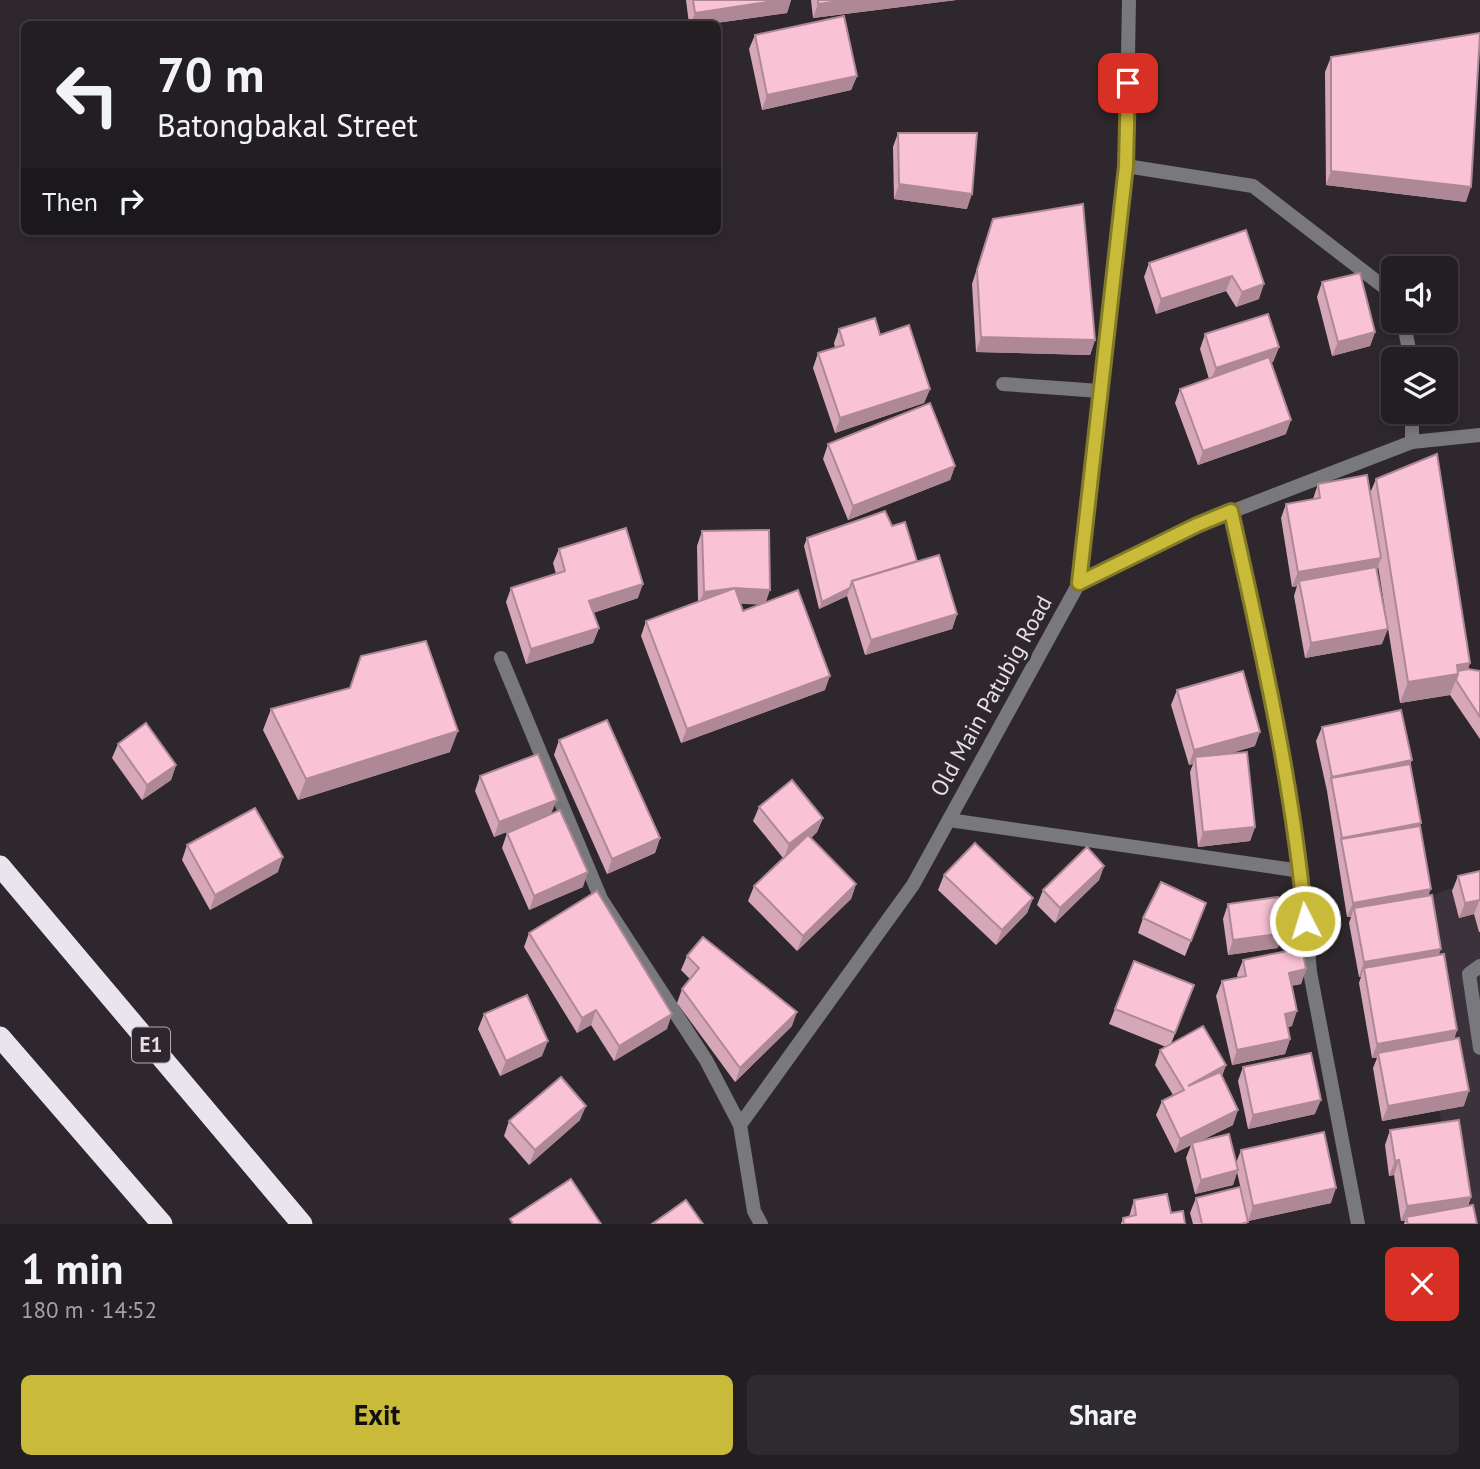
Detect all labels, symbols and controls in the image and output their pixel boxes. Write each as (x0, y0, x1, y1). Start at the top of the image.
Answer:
text: 70 m (157, 42, 264, 106)
icon: left (42, 49, 133, 140)
pin (1098, 53, 1158, 113)
icon: arrive (1109, 64, 1147, 102)
text: Batongbakal Street (157, 104, 418, 146)
icon: right (112, 182, 150, 220)
text: Then (42, 185, 98, 218)
map controls (1381, 256, 1458, 424)
button: sound (1381, 256, 1458, 333)
button: layers (1381, 347, 1458, 424)
street label: Old Main Patubig Road (923, 590, 1058, 801)
position arrow (1268, 884, 1342, 958)
road number: E1 (132, 1028, 170, 1062)
text: 1 min (21, 1241, 123, 1296)
button: close (1385, 1247, 1459, 1321)
text: 180 m · 14:52 (21, 1295, 157, 1324)
button: Exit (21, 1375, 733, 1455)
button: Share (747, 1375, 1459, 1455)

